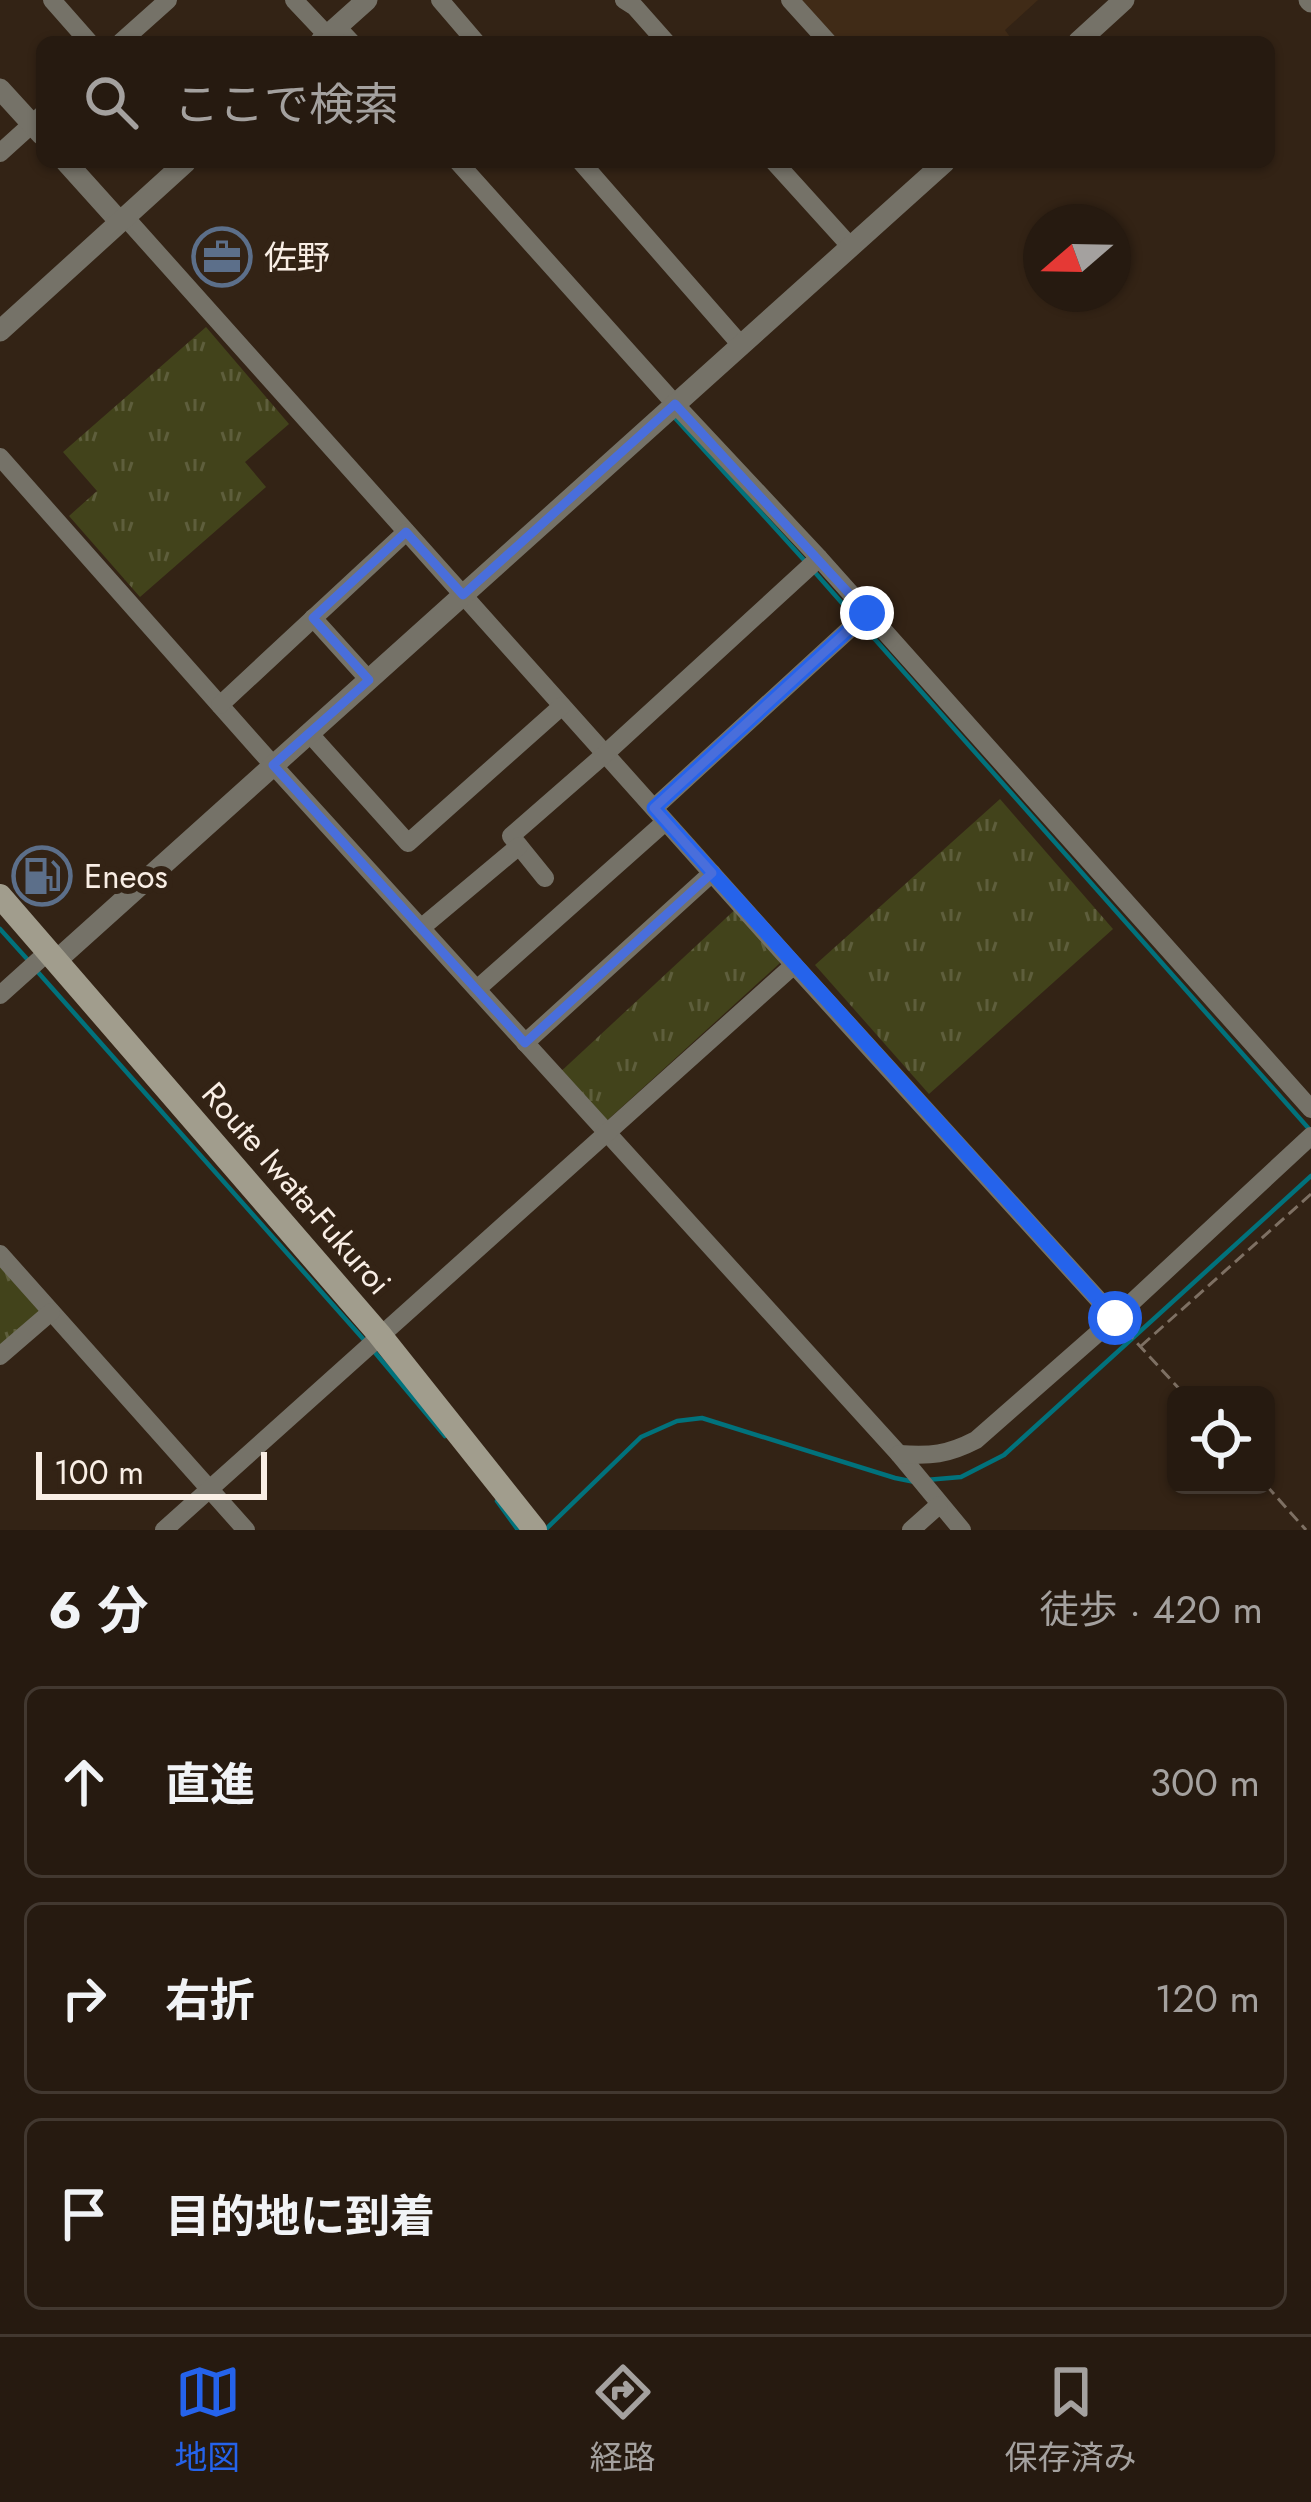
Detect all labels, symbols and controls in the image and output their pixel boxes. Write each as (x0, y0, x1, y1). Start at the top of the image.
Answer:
search box (36, 36, 1275, 168)
icon: search (78, 69, 144, 135)
text: ここで検索 (174, 72, 399, 137)
north arrow (1023, 204, 1131, 312)
office icon: 佐野 (191, 226, 253, 288)
place label: 佐野 (264, 234, 330, 281)
route end (840, 586, 894, 640)
fuel station icon: Eneos (11, 845, 73, 907)
place label: Eneos (84, 853, 168, 900)
street label: Route Iwata-Fukuroi (191, 1072, 402, 1305)
route start (1088, 1291, 1142, 1345)
map controls (1167, 1386, 1275, 1494)
button: locate (1167, 1386, 1275, 1494)
scale bar (36, 1446, 267, 1499)
text: 100 m (54, 1449, 144, 1496)
text: 6 分 (48, 1573, 148, 1647)
text: 徒歩 · 420 m (1039, 1581, 1263, 1638)
icon: ahead (51, 1749, 117, 1815)
text: 直進 (165, 1752, 255, 1817)
text: 300 m (1150, 1754, 1260, 1811)
icon: right (51, 1965, 117, 2031)
text: 右折 (165, 1968, 255, 2033)
text: 120 m (1155, 1970, 1260, 2027)
icon: arrive (51, 2181, 117, 2247)
text: 目的地に到着 (165, 2184, 435, 2249)
tab: 地図 (175, 2359, 241, 2481)
tab: 経路 (590, 2359, 656, 2481)
tab: 保存済み (1005, 2359, 1137, 2481)

